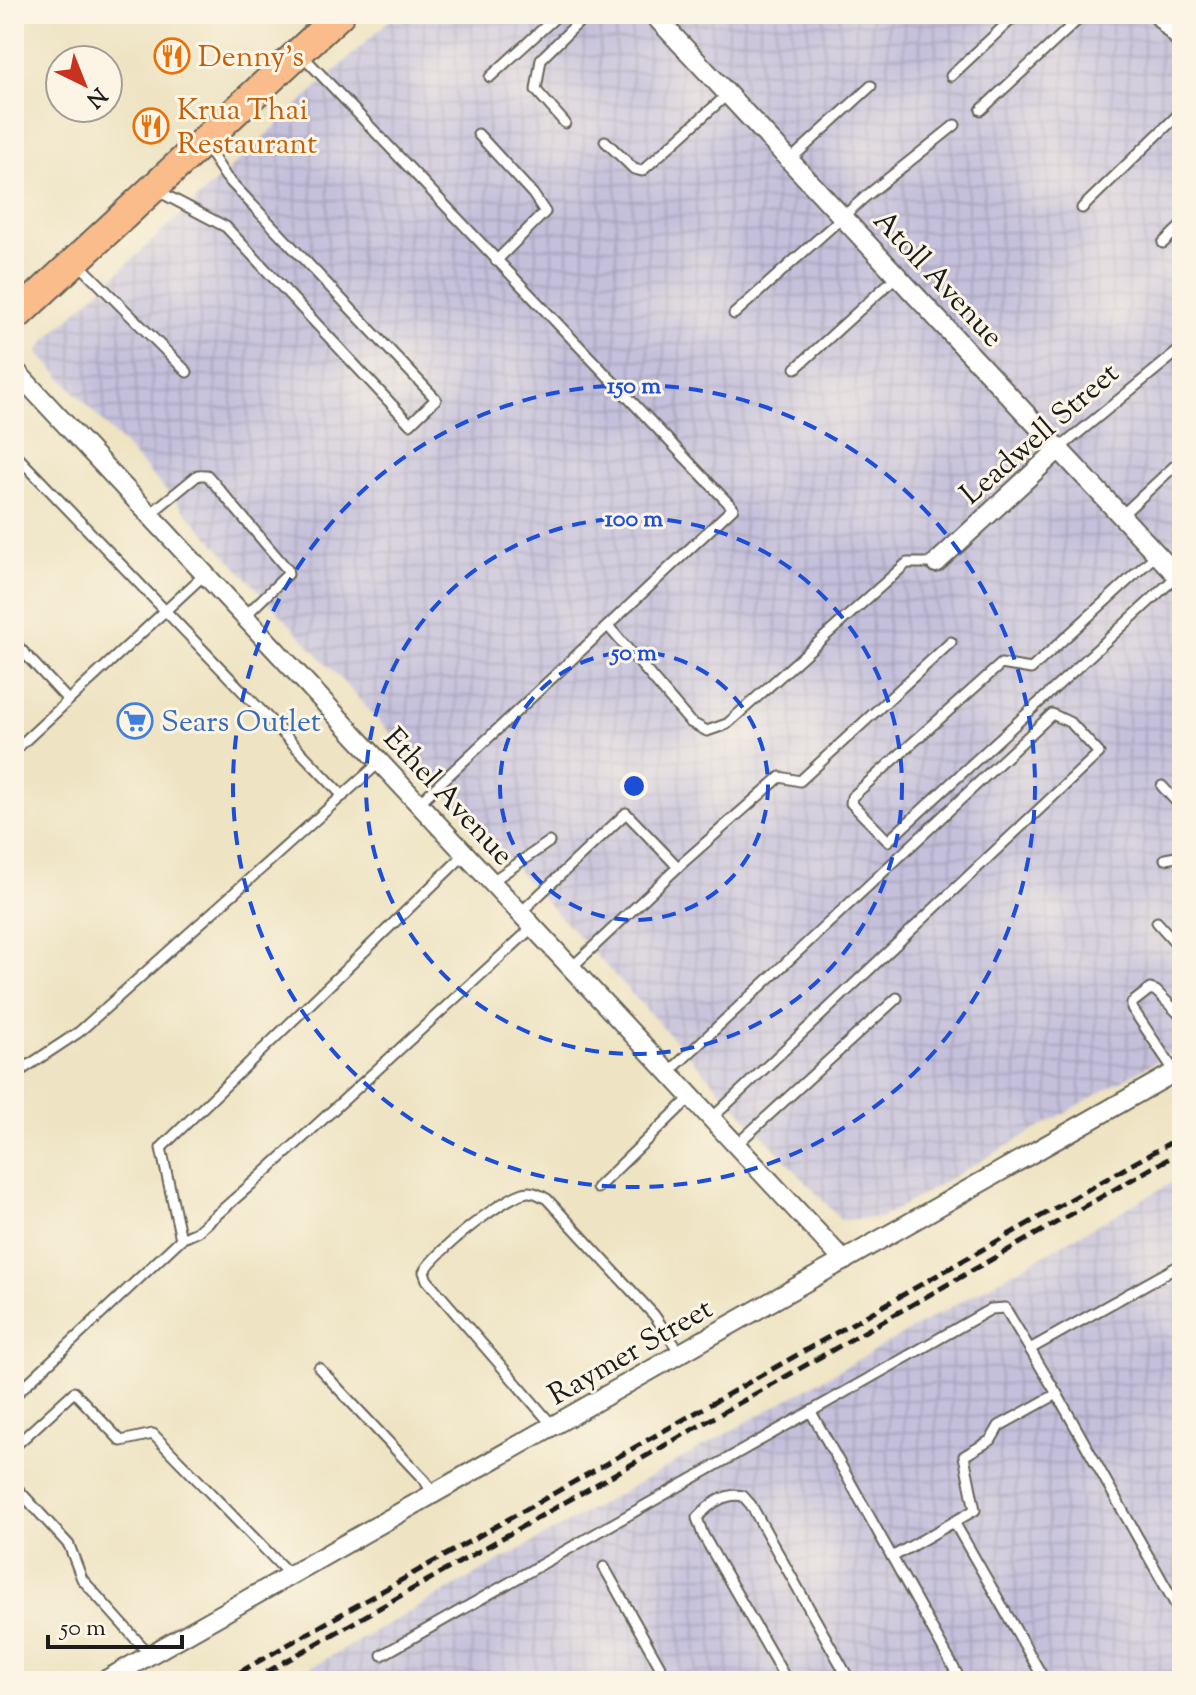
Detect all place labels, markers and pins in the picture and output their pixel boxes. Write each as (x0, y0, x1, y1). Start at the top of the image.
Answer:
restaurant icon: Denny's (153, 37, 191, 75)
place label: Denny's (198, 37, 304, 80)
place label: Krua Thai Restaurant (177, 90, 317, 167)
restaurant icon: Krua Thai Restaurant (132, 107, 170, 145)
supermarket icon: Sears Outlet (116, 702, 154, 740)
place label: Sears Outlet (161, 702, 321, 745)
centre of rings (620, 772, 648, 800)

